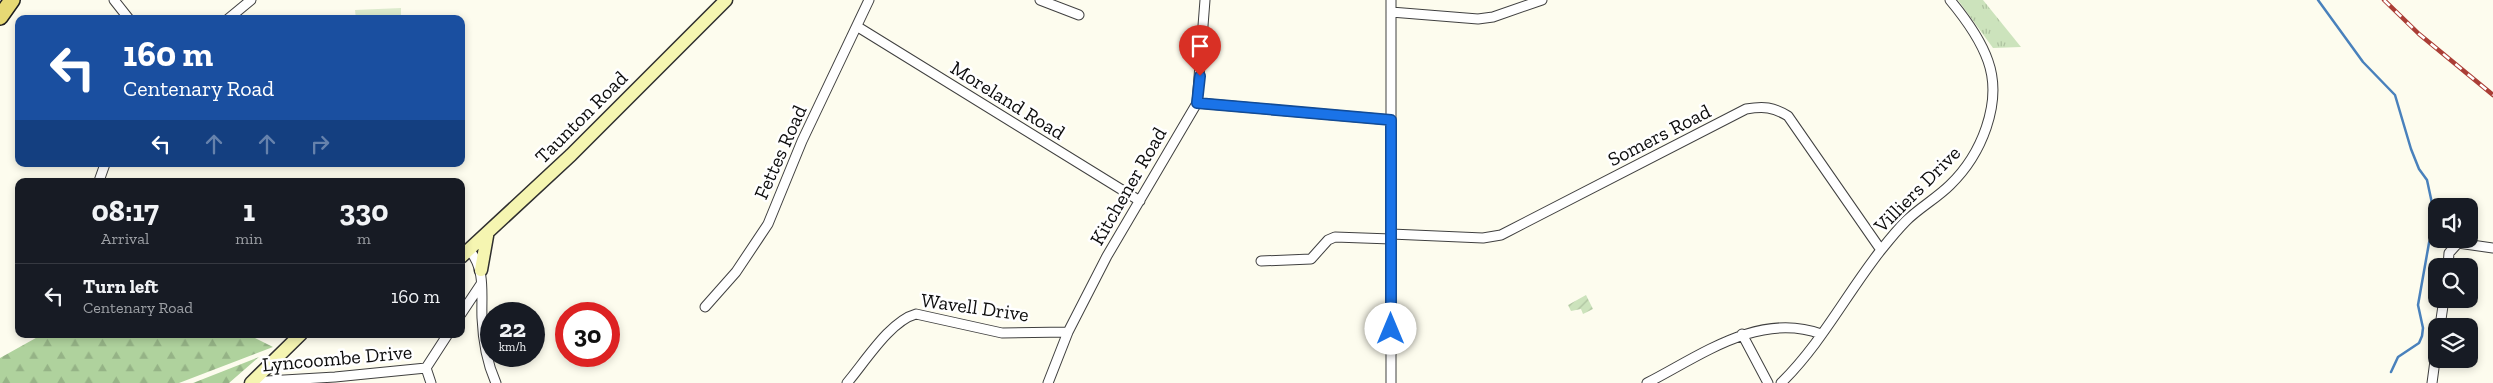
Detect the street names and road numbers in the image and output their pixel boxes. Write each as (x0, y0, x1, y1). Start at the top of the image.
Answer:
street label: Moreland Road (946, 55, 1070, 145)
street label: Taunton Road (530, 66, 632, 168)
street label: Somers Road (1604, 99, 1714, 171)
street label: Fettes Road (749, 101, 811, 203)
street label: Kitchener Road (1085, 123, 1171, 249)
street label: Villiers Drive (1868, 141, 1965, 238)
street label: Wavell Drive (920, 288, 1030, 326)
street label: Lyncoombe Drive (261, 339, 413, 377)

